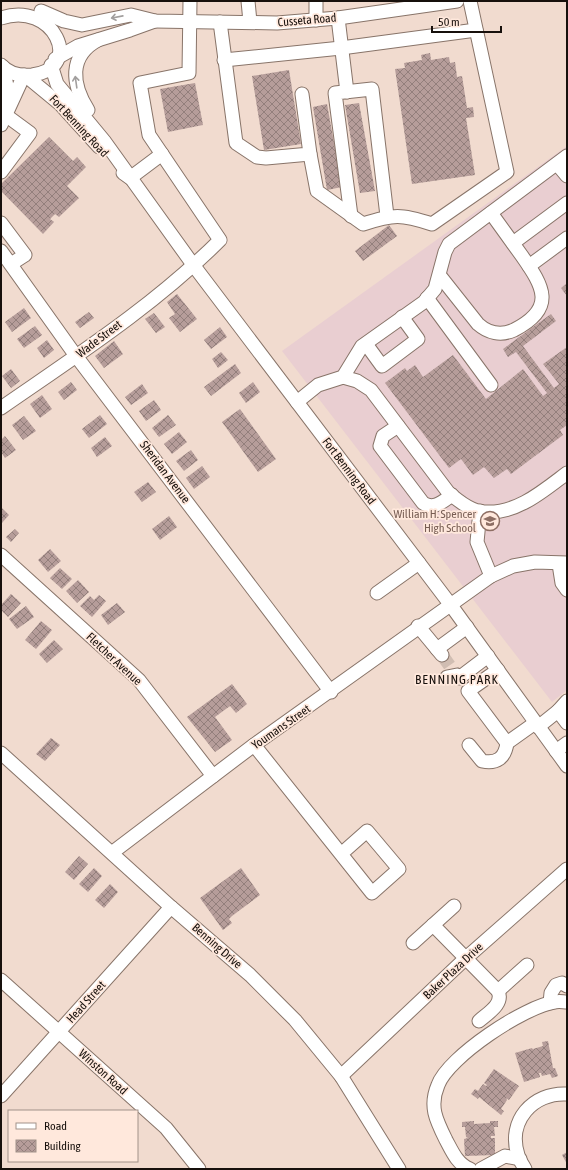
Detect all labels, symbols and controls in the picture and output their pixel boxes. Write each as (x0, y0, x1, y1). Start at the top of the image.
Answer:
scale bar (432, 8, 501, 34)
street label: Cusseta Road (277, 10, 337, 30)
one-way arrow (111, 13, 124, 21)
text: 50 m (438, 15, 460, 29)
one-way arrow (72, 76, 80, 89)
street label: Fort Benning Road (47, 92, 111, 160)
street label: Wade Street (74, 317, 125, 361)
street label: Fort Benning Road (319, 435, 379, 507)
street label: Sheridan Avenue (137, 438, 193, 506)
place label: William H. Spencer High School (393, 507, 477, 535)
school or university icon: William H. Spencer High School (479, 510, 501, 532)
street label: Fletcher Avenue (83, 630, 145, 688)
district label: BENNING PARK (415, 672, 499, 687)
street label: Youmans Street (249, 701, 313, 752)
street label: Benning Drive (189, 921, 245, 971)
street label: Baker Plaza Drive (420, 940, 486, 1002)
street label: Head Street (64, 978, 109, 1026)
street label: Winston Road (76, 1046, 130, 1098)
legend (8, 1110, 138, 1162)
text: Road (44, 1119, 67, 1133)
text: Building (44, 1139, 82, 1153)

